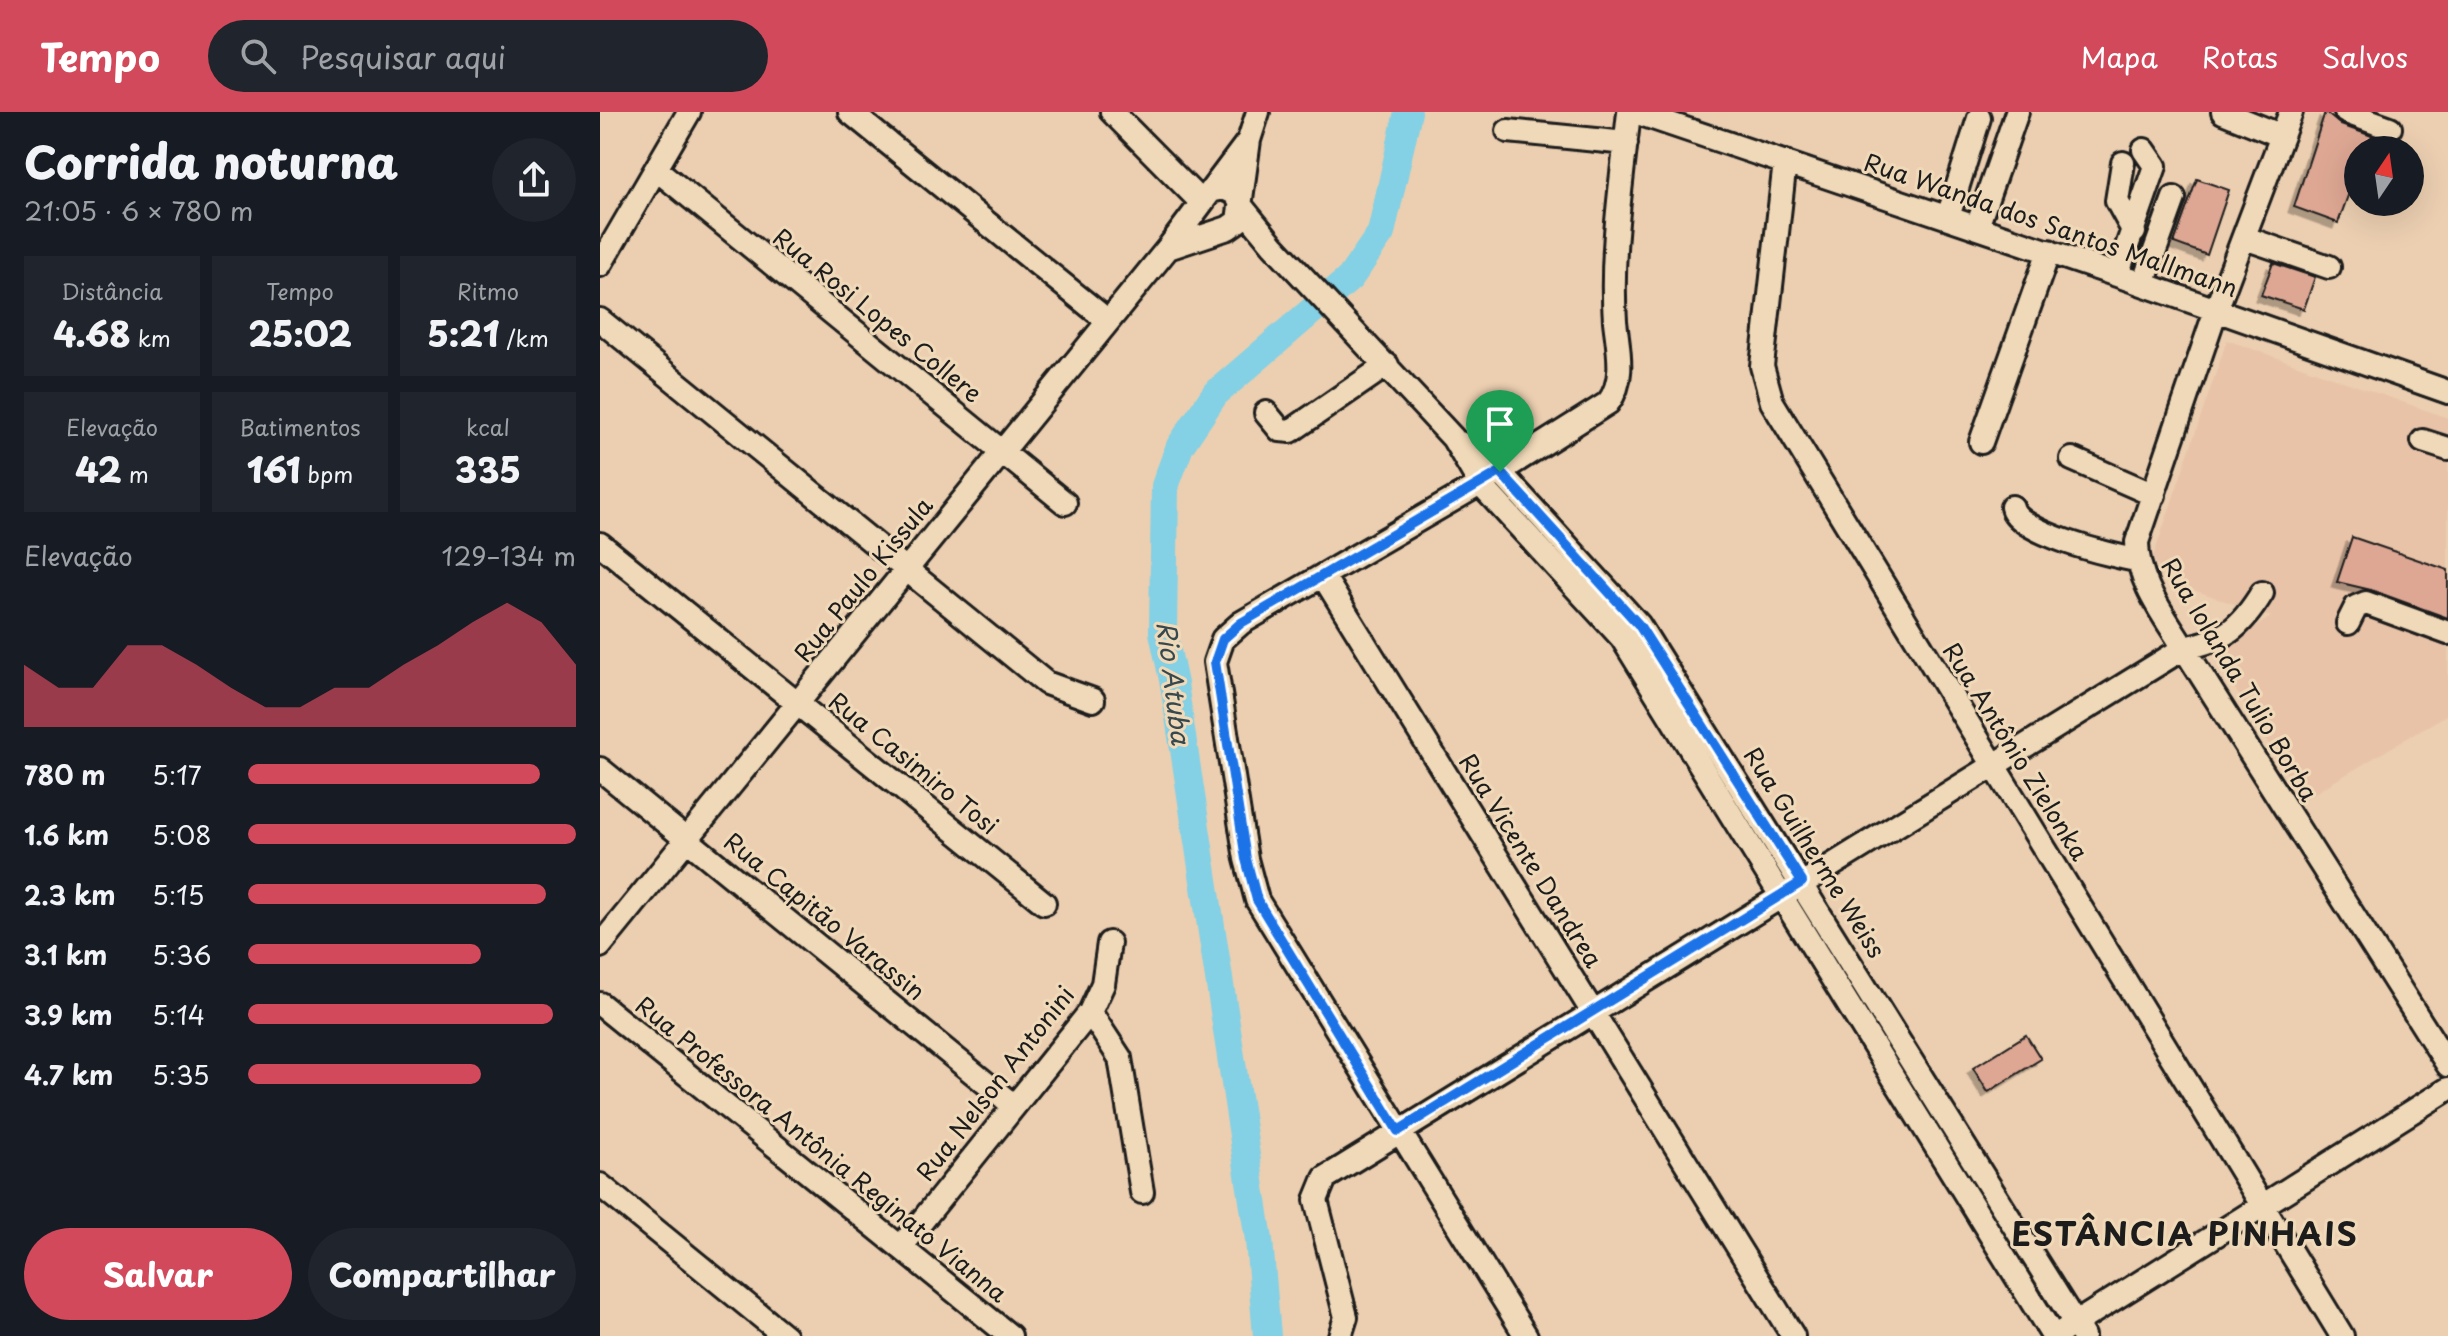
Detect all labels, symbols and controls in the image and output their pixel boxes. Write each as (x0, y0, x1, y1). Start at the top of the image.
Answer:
search box (208, 20, 768, 92)
text: Tempo (40, 28, 160, 85)
icon: search (236, 34, 280, 78)
text: Pesquisar aqui (300, 34, 506, 79)
text: Mapa (2081, 35, 2158, 78)
text: Rotas (2202, 35, 2278, 78)
text: Salvos (2322, 35, 2408, 78)
text: Corrida noturna (24, 128, 398, 194)
north arrow (2344, 136, 2424, 216)
map controls (2344, 136, 2424, 216)
button: share (492, 138, 576, 222)
street label: Rua Wanda dos Santos Mallmann (1860, 143, 2244, 305)
text: 21:05 · 6 × 780 m (24, 191, 253, 230)
street label: Rua Rosi Lopes Collere (766, 219, 991, 410)
text: Distância (61, 274, 163, 307)
text: Tempo (266, 274, 334, 307)
text: Ritmo (457, 274, 519, 307)
text: 4.68 (53, 307, 131, 359)
text: 25:02 (248, 307, 352, 359)
text: 5:21 (427, 307, 499, 359)
text: km (131, 321, 171, 354)
text: /km (499, 321, 549, 354)
pin (1466, 390, 1534, 472)
icon: arrive (1478, 402, 1522, 446)
text: Elevação (66, 410, 158, 443)
text: Batimentos (240, 410, 360, 443)
text: kcal (466, 410, 510, 443)
text: 42 (75, 443, 122, 495)
text: 161 (247, 443, 300, 495)
text: 335 (455, 443, 521, 495)
text: m (122, 457, 149, 490)
text: bpm (300, 457, 353, 490)
street label: Rua Paulo Kissula (784, 488, 940, 669)
text: Elevação (24, 536, 133, 575)
text: 129–134 m (442, 536, 576, 575)
street label: Rua Iolanda Tulio Borba (2154, 550, 2328, 808)
water label: Rio Atuba (1148, 619, 1201, 748)
street label: Rua Antônio Zielonka (1935, 635, 2098, 867)
street label: Rua Casimiro Tosi (822, 683, 1007, 842)
street label: Rua Guilherme Weiss (1736, 739, 1895, 964)
street label: Rua Vicente Dandrea (1451, 746, 1612, 974)
text: 780 m (24, 755, 106, 794)
text: 5:17 (152, 755, 202, 794)
text: 1.6 km (24, 815, 109, 854)
text: 5:08 (152, 815, 211, 854)
street label: Rua Capitão Varassin (717, 823, 934, 1008)
text: 2.3 km (24, 875, 116, 914)
text: 5:15 (152, 875, 205, 914)
text: 3.1 km (24, 935, 107, 974)
text: 5:36 (152, 935, 212, 974)
street label: Rua Nelson Antonini (907, 978, 1082, 1188)
street label: Rua Professora Antônia Reginato Vianna (629, 987, 1016, 1310)
text: 3.9 km (24, 995, 113, 1034)
text: 5:14 (152, 995, 205, 1034)
text: 4.7 km (24, 1055, 113, 1094)
text: 5:35 (152, 1055, 209, 1094)
district label: ESTÂNCIA PINHAIS (2011, 1209, 2359, 1257)
button: Salvar (24, 1228, 292, 1320)
button: Compartilhar (308, 1228, 576, 1320)

